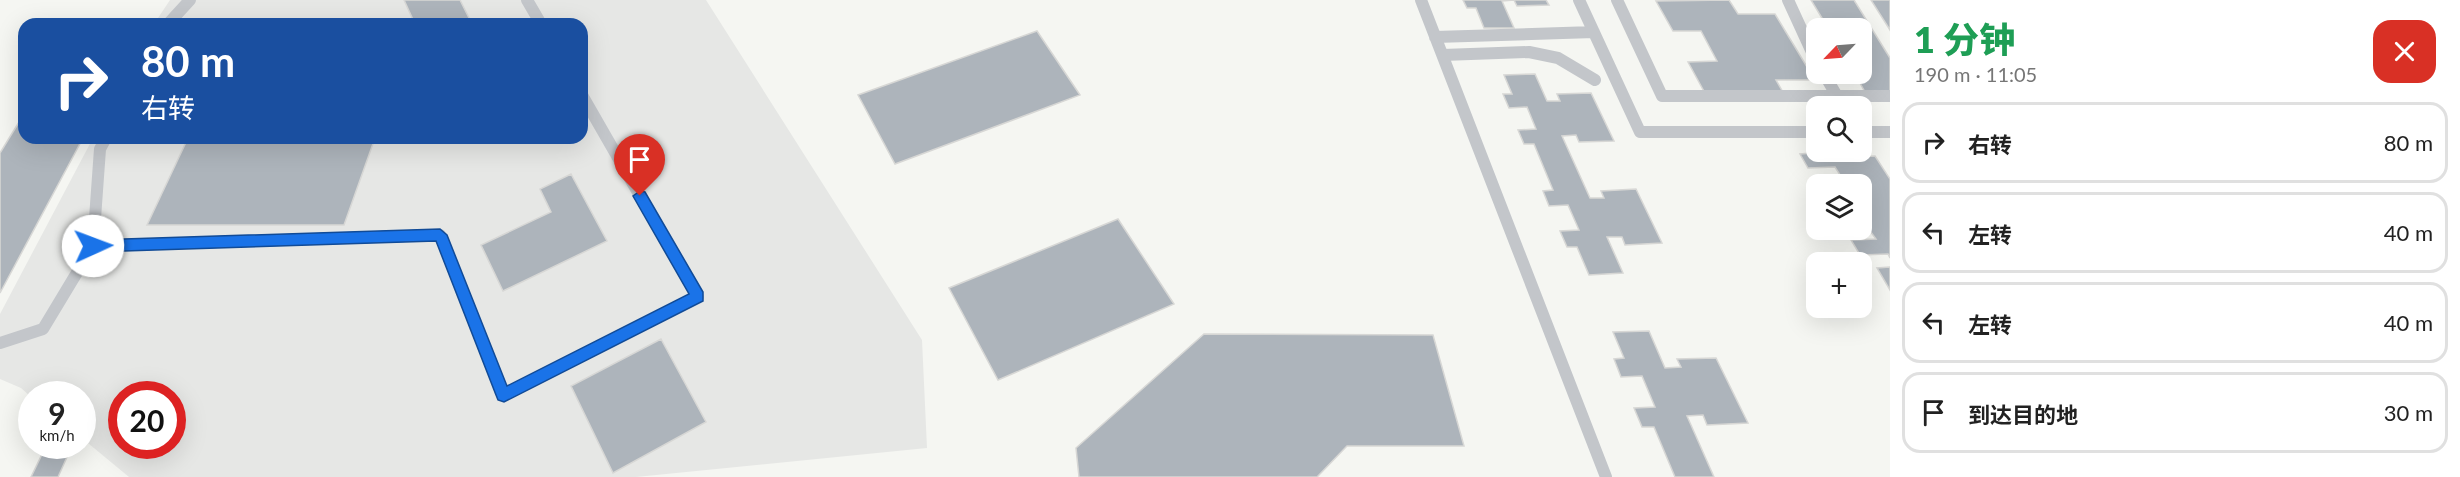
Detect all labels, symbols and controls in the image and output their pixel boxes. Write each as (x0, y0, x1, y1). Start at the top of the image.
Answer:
text: 1 分钟 (1914, 17, 2015, 61)
north arrow (1806, 18, 1872, 84)
map controls (1806, 18, 1872, 318)
button: close (2373, 20, 2436, 83)
text: 80 m (141, 36, 235, 86)
icon: right (42, 42, 120, 120)
text: 190 m · 11:05 (1914, 62, 2037, 86)
text: 右转 (141, 91, 195, 124)
button: search (1806, 96, 1872, 162)
icon: right (1917, 126, 1950, 159)
text: 80 m (2384, 129, 2433, 156)
text: 右转 (1968, 131, 2012, 158)
pin (614, 134, 665, 196)
icon: arrive (623, 143, 656, 176)
button: layers (1806, 174, 1872, 240)
position arrow (61, 214, 125, 278)
icon: left (1917, 216, 1950, 249)
text: 40 m (2384, 219, 2433, 246)
text: 左转 (1968, 221, 2012, 248)
button: + (1806, 252, 1872, 318)
icon: left (1917, 306, 1950, 339)
text: 40 m (2384, 309, 2433, 336)
text: 左转 (1968, 311, 2012, 338)
speed limit sign: 20 (108, 381, 186, 459)
text: 9 (48, 395, 66, 431)
icon: arrive (1917, 396, 1950, 429)
text: 30 m (2384, 399, 2433, 426)
text: 到达目的地 (1968, 401, 2078, 428)
text: km/h (39, 426, 75, 444)

